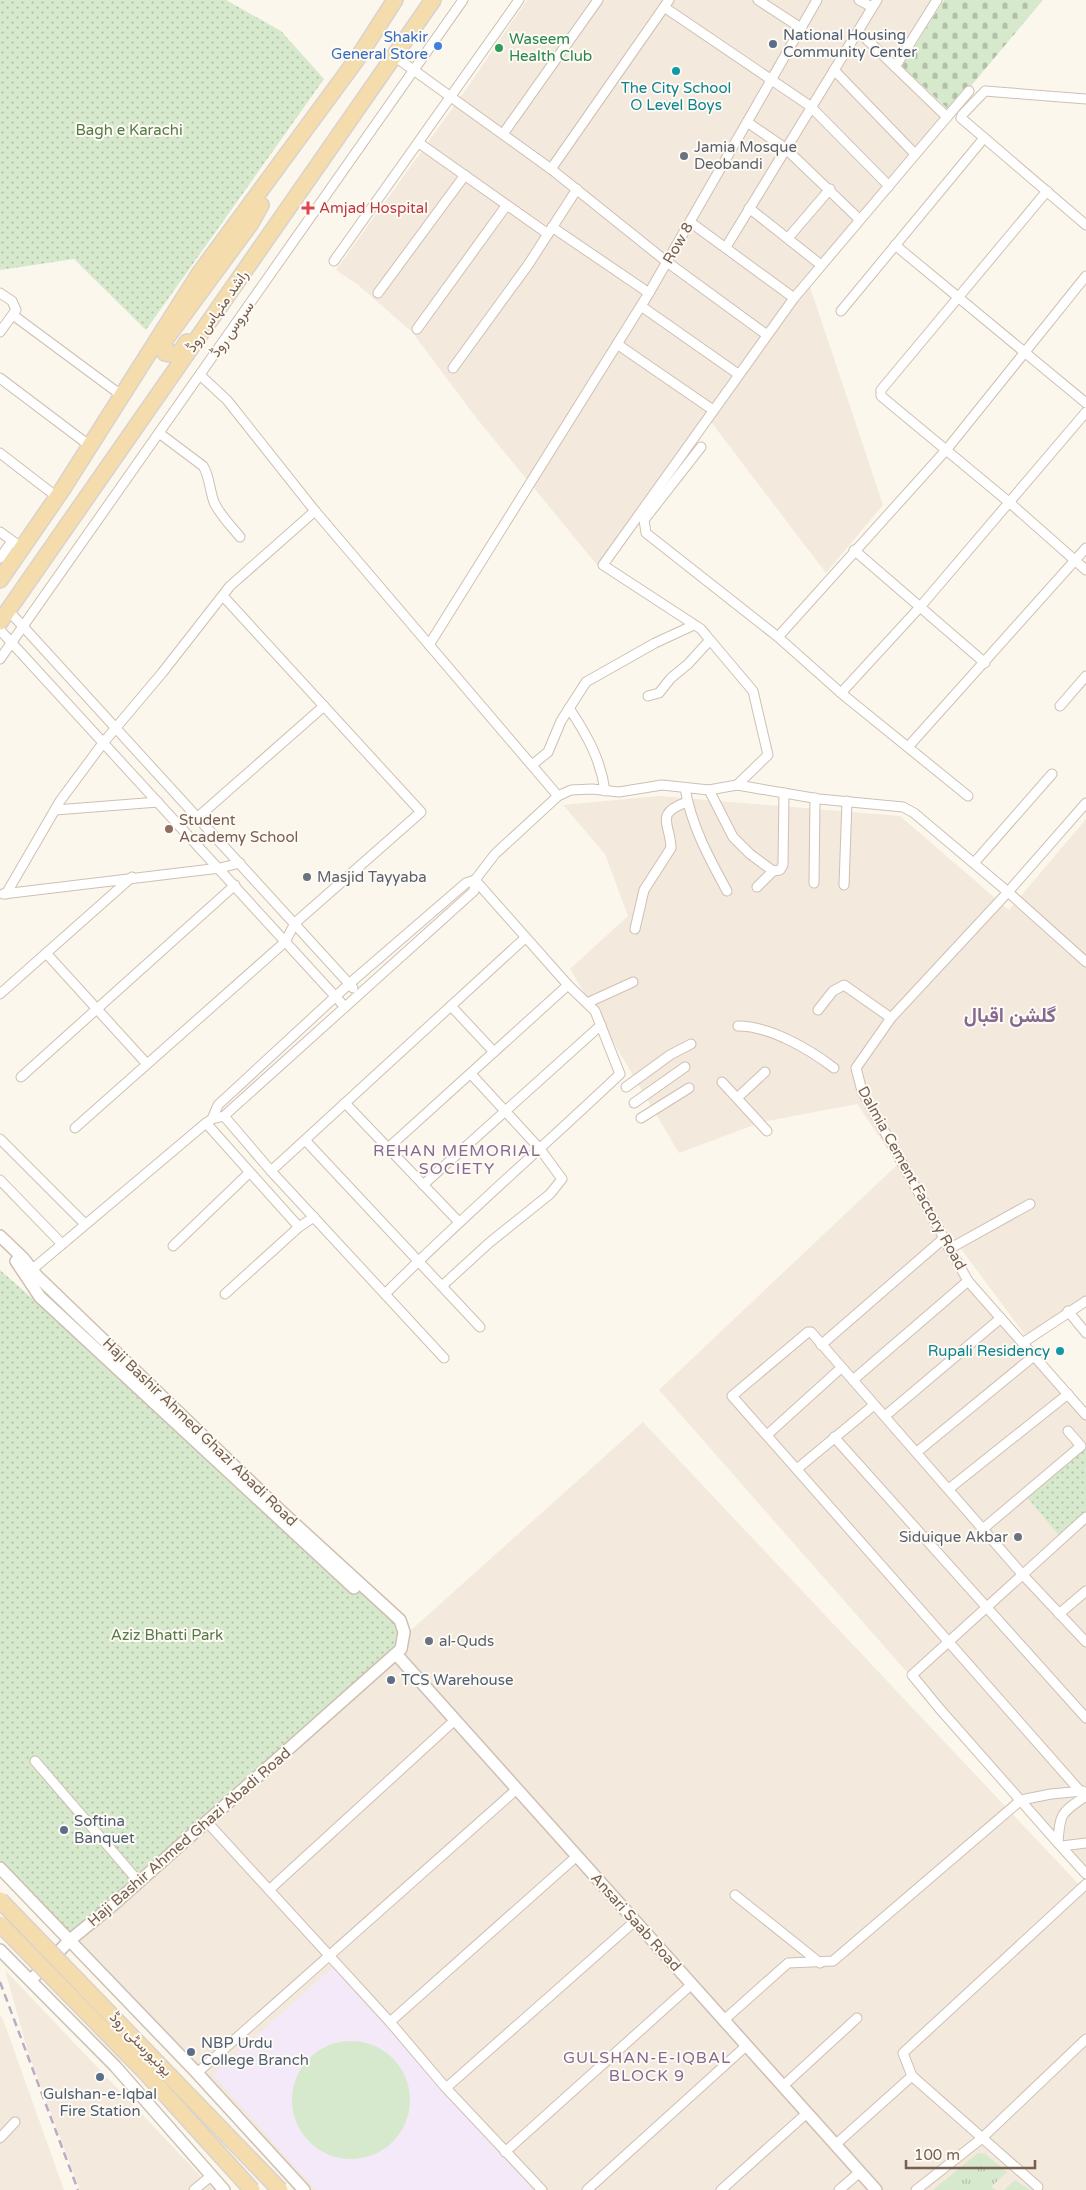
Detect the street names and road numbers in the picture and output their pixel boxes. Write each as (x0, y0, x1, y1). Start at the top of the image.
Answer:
street label: Row 8 (659, 219, 697, 267)
street label: راشد منہاس روڈ (182, 266, 253, 356)
street label: سروس روڈ (206, 297, 259, 361)
street label: Dalmia Cement Factory Road (854, 1083, 970, 1273)
street label: Haji Bashir Ahmed Ghazi Abadi Road (99, 1334, 301, 1530)
street label: Haji Bashir Ahmed Ghazi Abadi Road (84, 1744, 294, 1930)
street label: Ansari Saab Road (587, 1869, 685, 1975)
street label: یونیورسٹی روڈ (105, 2008, 176, 2081)

